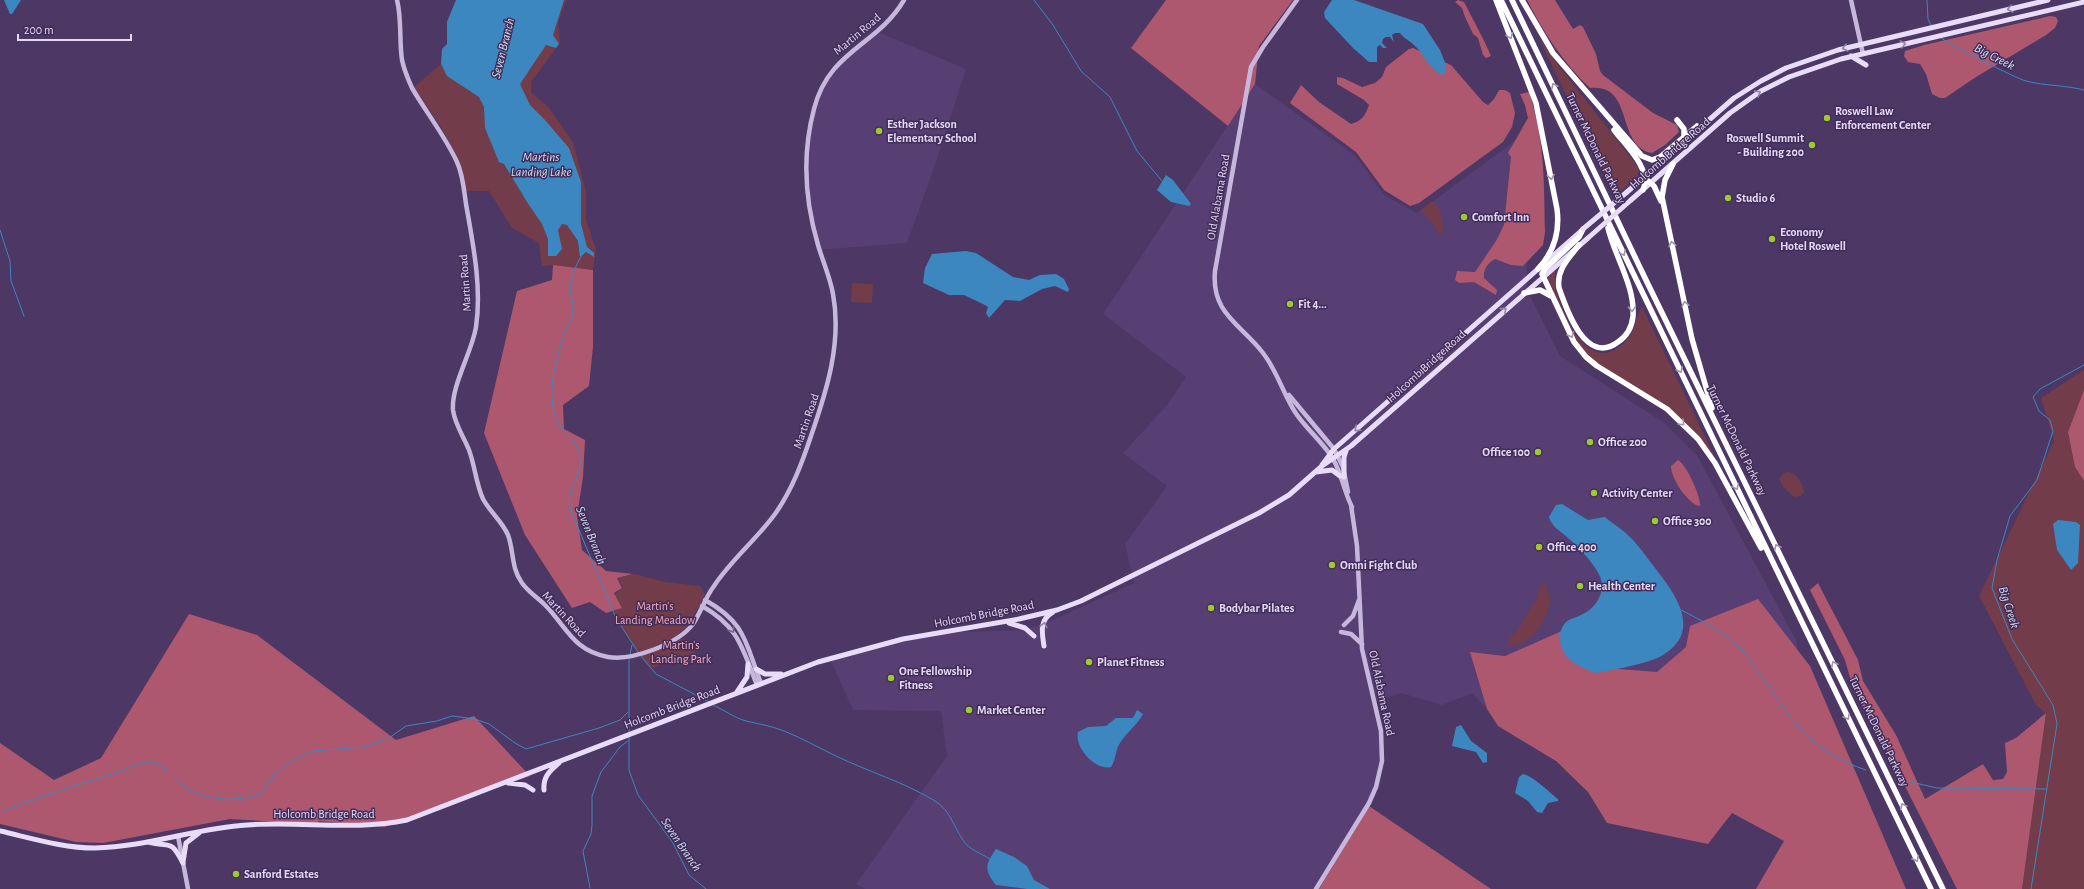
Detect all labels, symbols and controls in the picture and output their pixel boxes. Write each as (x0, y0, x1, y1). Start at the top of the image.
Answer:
one-way arrow (2007, 5, 2013, 13)
street label: Martin Road (831, 11, 883, 57)
scale bar (18, 16, 131, 42)
water label: Seven Branch (490, 17, 517, 80)
text: 200 m (24, 24, 54, 36)
one-way arrow (1506, 33, 1514, 40)
one-way arrow (1900, 40, 1906, 48)
water label: Big Creek (1972, 42, 2017, 73)
one-way arrow (1842, 43, 1849, 51)
one-way arrow (1551, 83, 1559, 90)
street label: Turner McDonald Parkway (1563, 91, 1628, 206)
one-way arrow (1754, 91, 1761, 98)
place label: Roswell Law Enforcement Center (1835, 105, 1932, 131)
marker: Roswell Law Enforcement Center (1822, 113, 1832, 123)
street label: Holcomb Bridge Road (1628, 115, 1712, 191)
place label: Esther Jackson Elementary School (887, 118, 977, 145)
marker: Esther Jackson Elementary School (874, 126, 884, 136)
place label: Roswell Summit - Building 200 (1726, 132, 1804, 158)
marker: Roswell Summit - Building 200 (1807, 140, 1817, 150)
water label: Martins Landing Lake (511, 151, 571, 179)
street label: Old Alabama Road (1205, 153, 1231, 241)
one-way arrow (1546, 174, 1554, 180)
place label: Studio 6 (1736, 192, 1775, 204)
marker: Studio 6 (1723, 193, 1733, 203)
place label: Comfort Inn (1472, 211, 1529, 223)
marker: Comfort Inn (1459, 212, 1469, 222)
place label: Economy Hotel Roswell (1780, 226, 1846, 252)
marker: Economy Hotel Roswell (1767, 234, 1777, 244)
one-way arrow (1669, 241, 1677, 247)
one-way arrow (1618, 249, 1626, 256)
street label: Martin Road (457, 254, 473, 312)
place label: Fit 4... (1298, 298, 1327, 310)
marker: Fit 4... (1285, 299, 1295, 309)
one-way arrow (1681, 300, 1689, 307)
one-way arrow (1628, 306, 1637, 312)
one-way arrow (1499, 307, 1507, 314)
street label: Holcomb Bridge Road (1384, 328, 1468, 404)
one-way arrow (1566, 330, 1574, 338)
one-way arrow (1675, 366, 1682, 373)
street label: Turner McDonald Parkway (1704, 383, 1769, 498)
street label: Martin Road (791, 392, 821, 450)
one-way arrow (1677, 418, 1685, 426)
one-way arrow (1354, 424, 1362, 432)
place label: Office 200 (1598, 436, 1647, 448)
marker: Office 200 (1585, 437, 1595, 447)
place label: Office 100 (1482, 446, 1530, 458)
marker: Office 100 (1533, 447, 1543, 457)
one-way arrow (1731, 483, 1739, 491)
place label: Activity Center (1602, 487, 1673, 500)
marker: Activity Center (1589, 488, 1599, 498)
water label: Seven Branch (573, 505, 608, 567)
place label: Office 300 (1663, 515, 1712, 527)
marker: Office 300 (1650, 516, 1660, 526)
place label: Office 400 (1547, 541, 1596, 553)
marker: Office 400 (1534, 542, 1544, 552)
one-way arrow (1774, 544, 1782, 552)
place label: Omni Fight Club (1340, 559, 1417, 571)
marker: Omni Fight Club (1327, 560, 1337, 570)
place label: Health Center (1588, 580, 1656, 592)
marker: Health Center (1575, 581, 1585, 591)
water label: Big Creek (1996, 585, 2021, 630)
street label: Martin Road (540, 589, 588, 639)
street label: Holcomb Bridge Road (933, 598, 1035, 630)
park label: Martin's Landing Meadow (615, 600, 695, 626)
place label: Bodybar Pilates (1219, 602, 1295, 615)
marker: Bodybar Pilates (1206, 603, 1216, 613)
one-way arrow (1039, 622, 1047, 629)
one-way arrow (727, 626, 735, 633)
park label: Martin's Landing Park (651, 639, 712, 665)
street label: Old Alabama Road (1367, 649, 1397, 737)
place label: Planet Fitness (1097, 656, 1165, 668)
marker: Planet Fitness (1084, 657, 1094, 667)
one-way arrow (1831, 661, 1839, 669)
place label: One Fellowship Fitness (899, 665, 972, 691)
marker: One Fellowship Fitness (886, 673, 896, 683)
street label: Turner McDonald Parkway (1846, 674, 1911, 789)
street label: Holcomb Bridge Road (622, 683, 722, 731)
place label: Market Center (977, 704, 1046, 716)
marker: Market Center (964, 705, 974, 715)
one-way arrow (1842, 713, 1850, 720)
one-way arrow (1900, 803, 1908, 811)
street label: Holcomb Bridge Road (273, 808, 375, 820)
water label: Seven Branch (658, 816, 703, 874)
one-way arrow (1911, 855, 1919, 862)
place label: Sanford Estates (244, 868, 319, 880)
marker: Sanford Estates (231, 869, 241, 879)

